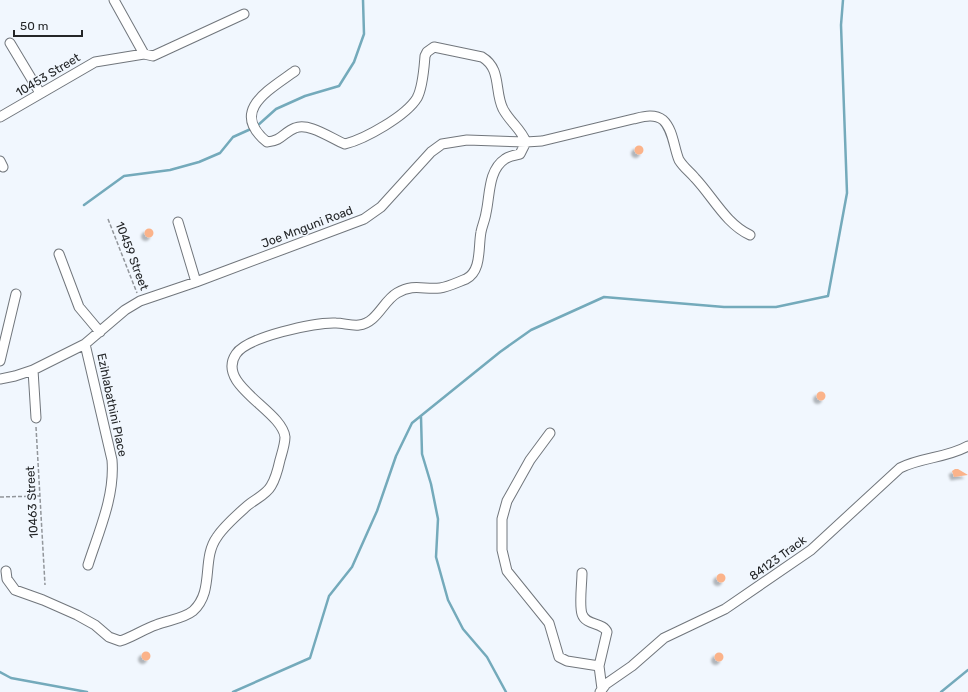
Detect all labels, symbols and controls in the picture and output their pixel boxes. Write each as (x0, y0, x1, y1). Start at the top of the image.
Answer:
scale bar (14, 12, 82, 38)
text: 50 m (20, 19, 48, 33)
street label: 10453 Street (13, 50, 83, 100)
street label: Joe Mnguni Road (259, 203, 355, 251)
street label: 10459 Street (113, 220, 152, 292)
street label: Ezihlabathini Place (94, 352, 130, 458)
street label: 10463 Street (23, 465, 41, 538)
street label: 84123 Track (747, 532, 810, 583)

